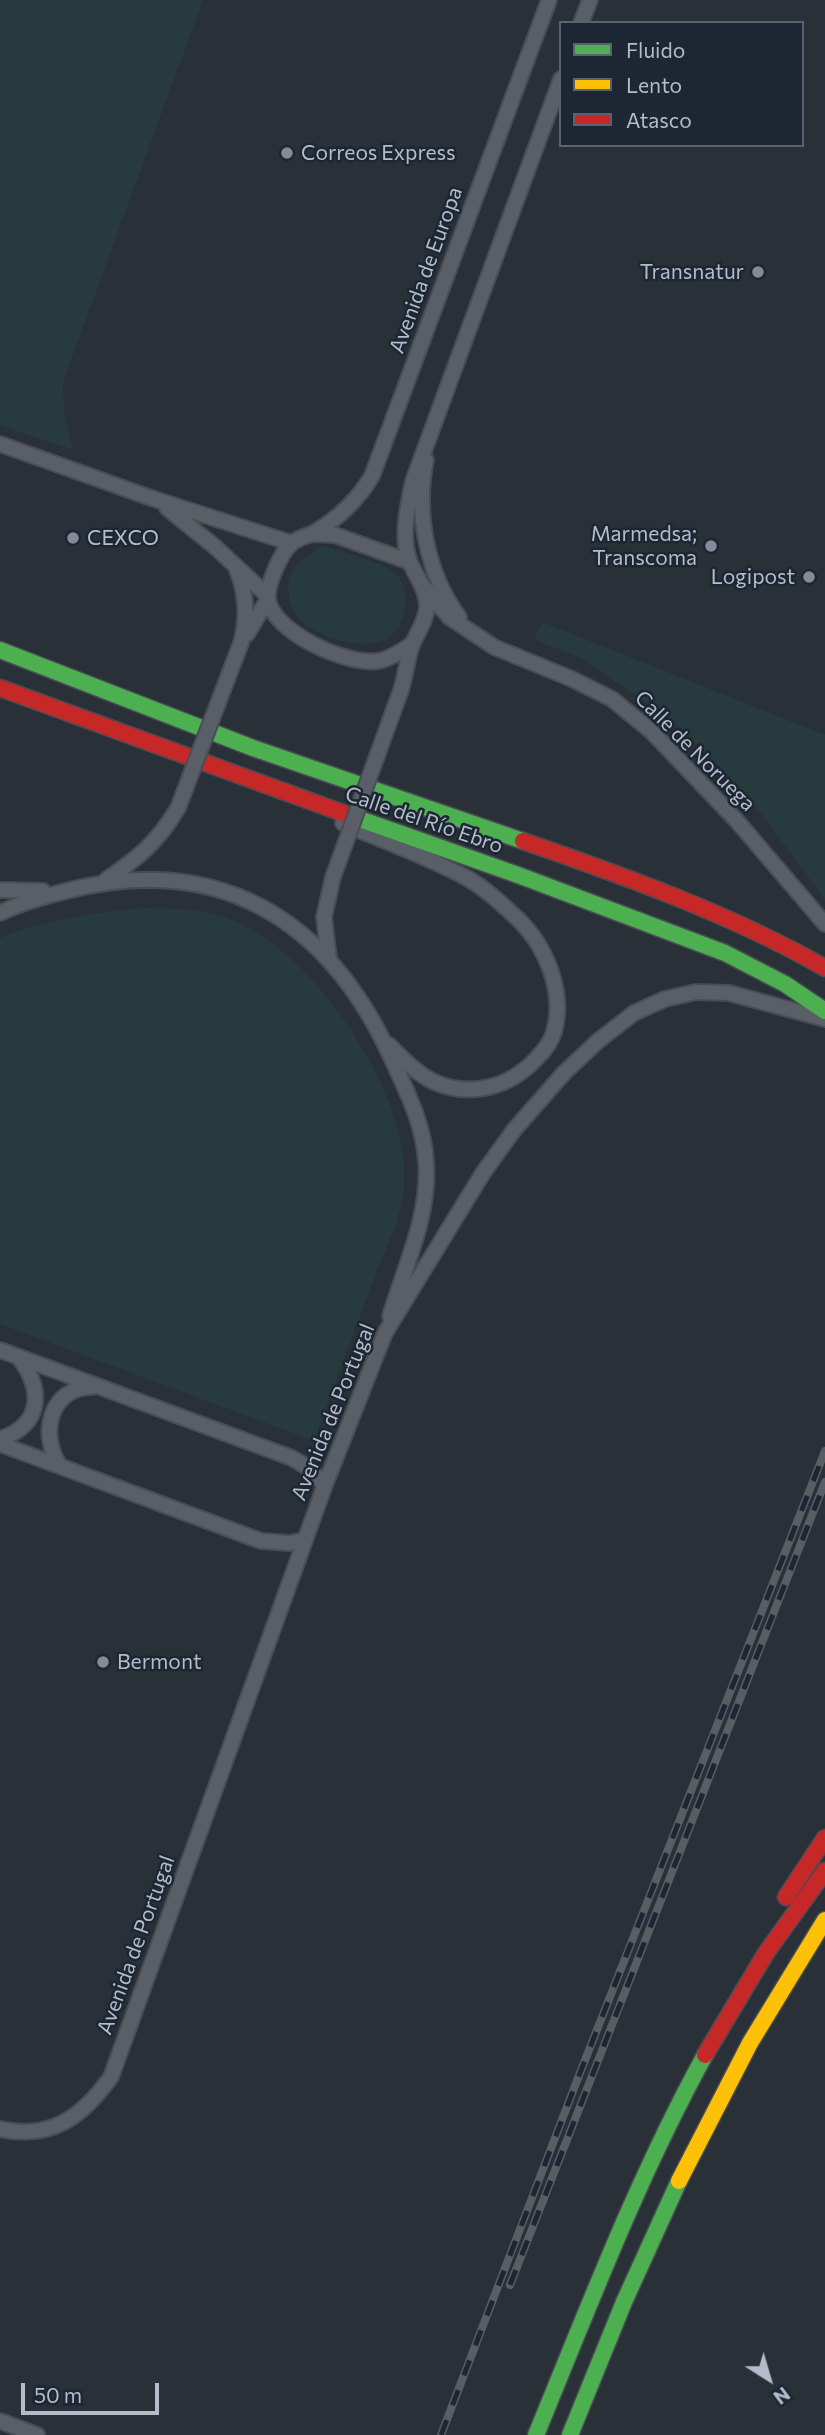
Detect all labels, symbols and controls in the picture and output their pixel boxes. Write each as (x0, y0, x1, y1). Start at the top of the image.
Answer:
legend (559, 21, 804, 147)
text: Fluido (626, 37, 685, 62)
text: Lento (626, 72, 682, 97)
text: Atasco (626, 107, 692, 132)
place label: Correos Express (301, 140, 456, 166)
marker: Correos Express (279, 145, 295, 161)
street label: Avenida de Europa (384, 183, 468, 357)
place label: Transnatur (640, 259, 744, 285)
marker: Transnatur (750, 264, 766, 280)
place label: Marmedsa; Transcoma (591, 521, 697, 571)
place label: CEXCO (87, 525, 159, 551)
marker: CEXCO (65, 530, 81, 546)
marker: Marmedsa; Transcoma (703, 538, 719, 554)
place label: Logipost (711, 564, 795, 590)
marker: Logipost (801, 569, 817, 585)
street label: Calle de Noruega (629, 685, 761, 817)
street label: Calle del Río Ebro (342, 781, 506, 859)
street label: Avenida de Portugal (286, 1320, 380, 1504)
place label: Bermont (117, 1649, 202, 1675)
marker: Bermont (95, 1654, 111, 1670)
street label: Avenida de Portugal (92, 1852, 180, 2038)
north arrow (734, 2344, 804, 2414)
scale bar (24, 2368, 163, 2412)
text: 50 m (34, 2382, 82, 2407)
text: N (769, 2383, 795, 2410)

